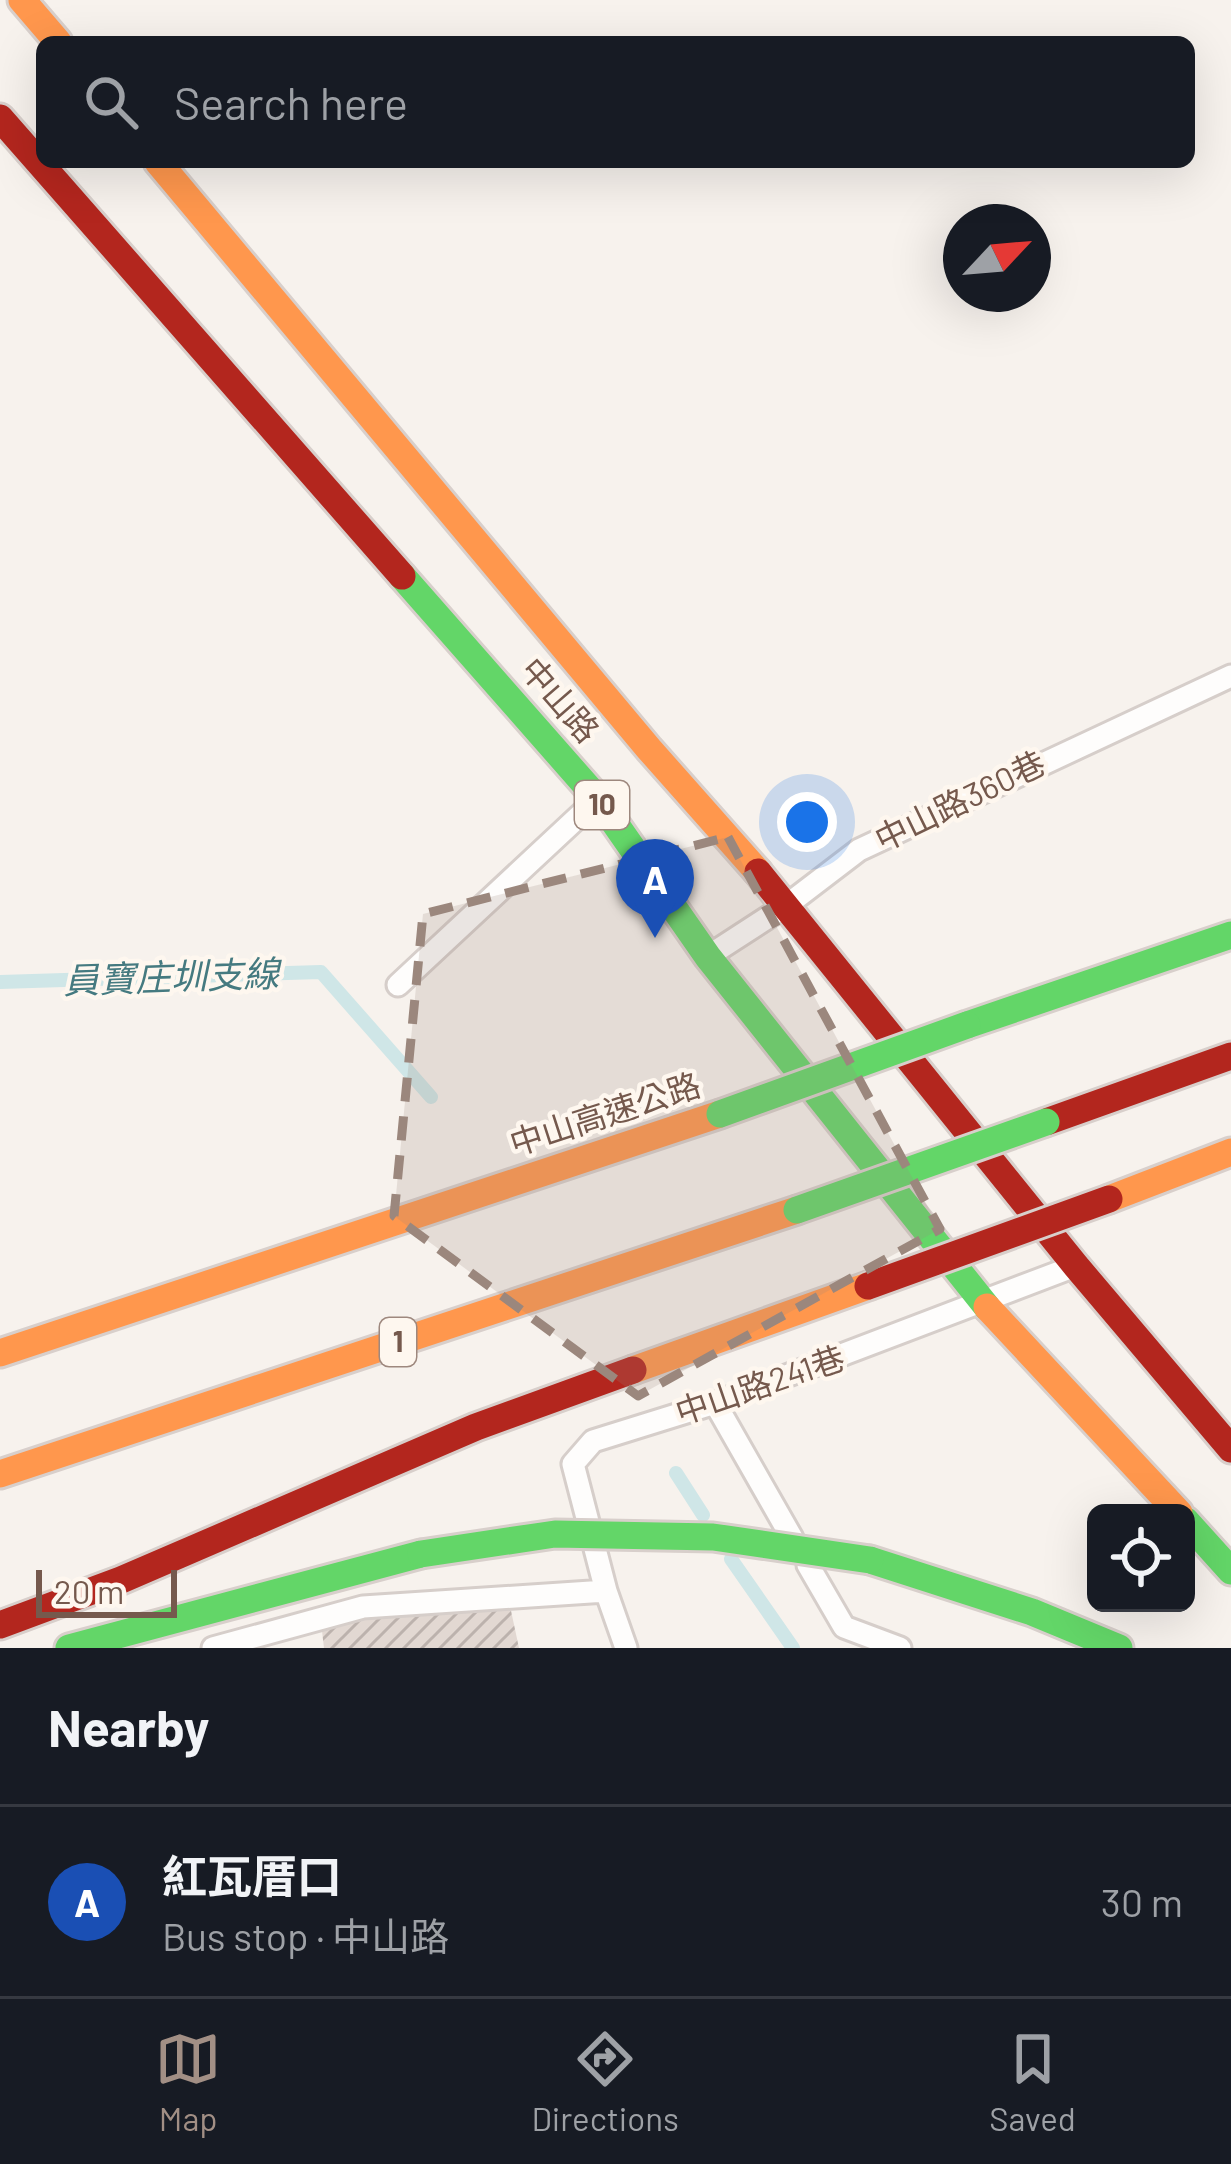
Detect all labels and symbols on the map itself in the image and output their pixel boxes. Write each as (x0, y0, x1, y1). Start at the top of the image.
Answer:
north arrow (943, 204, 1051, 312)
street label: 中山路 (513, 649, 608, 750)
street label: 中山路360巷 (868, 742, 1051, 859)
road number: 10 (575, 781, 629, 829)
your location (777, 792, 837, 852)
pin: A (616, 839, 694, 938)
water label: 員寶庄圳支線 (62, 950, 284, 1001)
street label: 中山高速公路 (504, 1063, 705, 1163)
road number: 1 (380, 1318, 416, 1366)
street label: 中山路241巷 (670, 1336, 850, 1432)
scale bar (36, 1564, 177, 1617)

